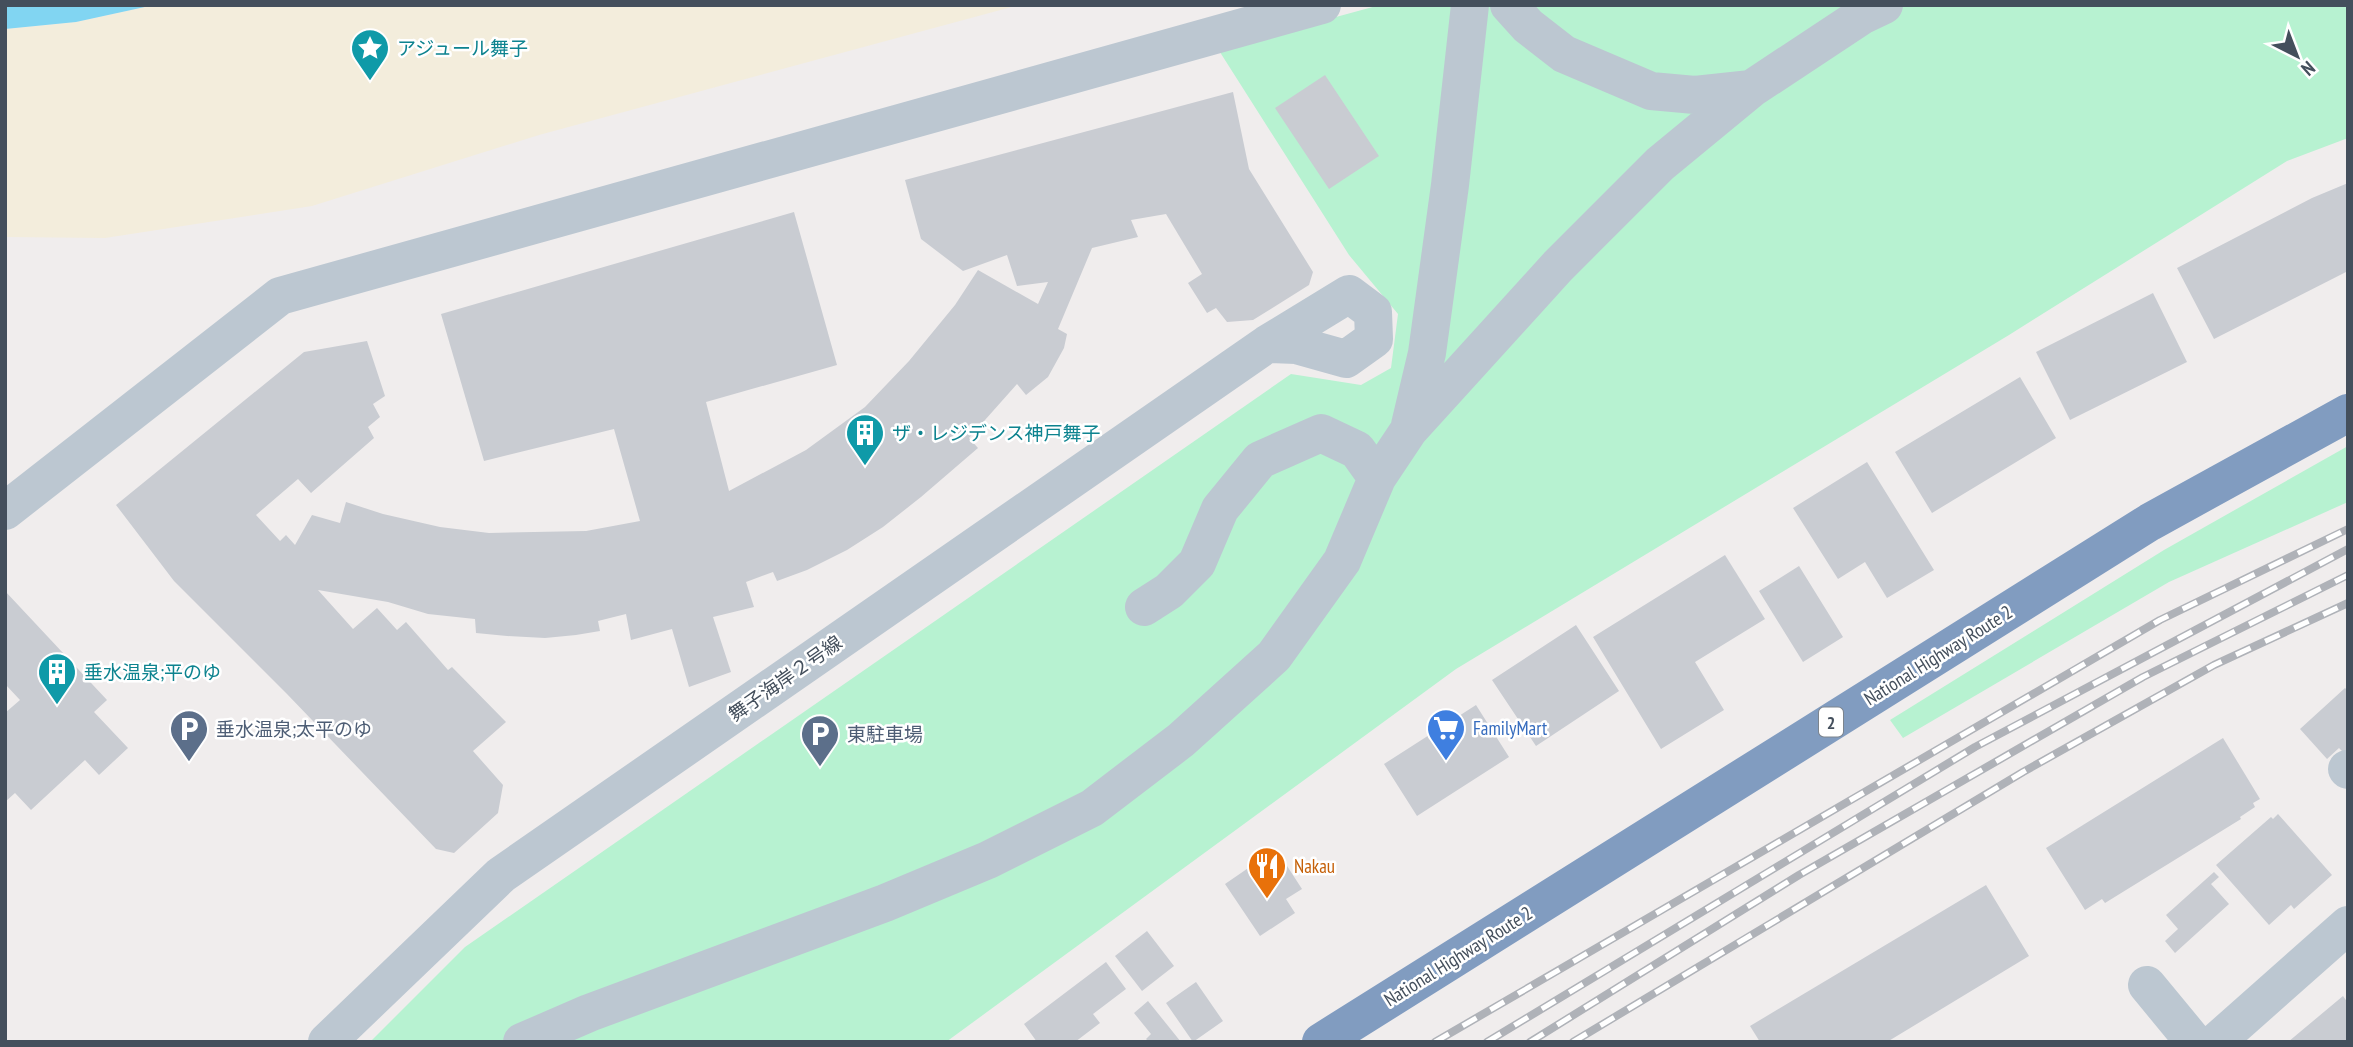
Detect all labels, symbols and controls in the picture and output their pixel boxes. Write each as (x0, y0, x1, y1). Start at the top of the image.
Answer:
north arrow (2262, 21, 2332, 91)
place icon: アジュール舞子 (349, 27, 391, 82)
place label: アジュール舞子 (397, 36, 528, 60)
text: N (2297, 56, 2320, 81)
building icon: ザ・レジデンス神戸舞子 (844, 412, 886, 467)
place label: ザ・レジデンス神戸舞子 (892, 421, 1101, 445)
street label: National Highway Route 2 (1859, 600, 2017, 710)
street label: 舞子海岸２号線 (724, 630, 846, 726)
building icon: 垂水温泉;平のゆ (36, 651, 78, 706)
place label: 垂水温泉;平のゆ (84, 660, 221, 684)
supermarket icon: FamilyMart (1425, 707, 1467, 762)
parking icon: 垂水温泉;太平のゆ (168, 708, 210, 763)
road number: 2 (1819, 708, 1843, 736)
parking icon: 東駐車場 (799, 713, 841, 768)
place label: FamilyMart (1473, 716, 1548, 740)
place label: 垂水温泉;太平のゆ (216, 717, 372, 741)
place label: 東駐車場 (847, 722, 923, 746)
restaurant icon: Nakau (1246, 845, 1288, 900)
place label: Nakau (1294, 854, 1335, 878)
street label: National Highway Route 2 (1379, 901, 1537, 1011)

